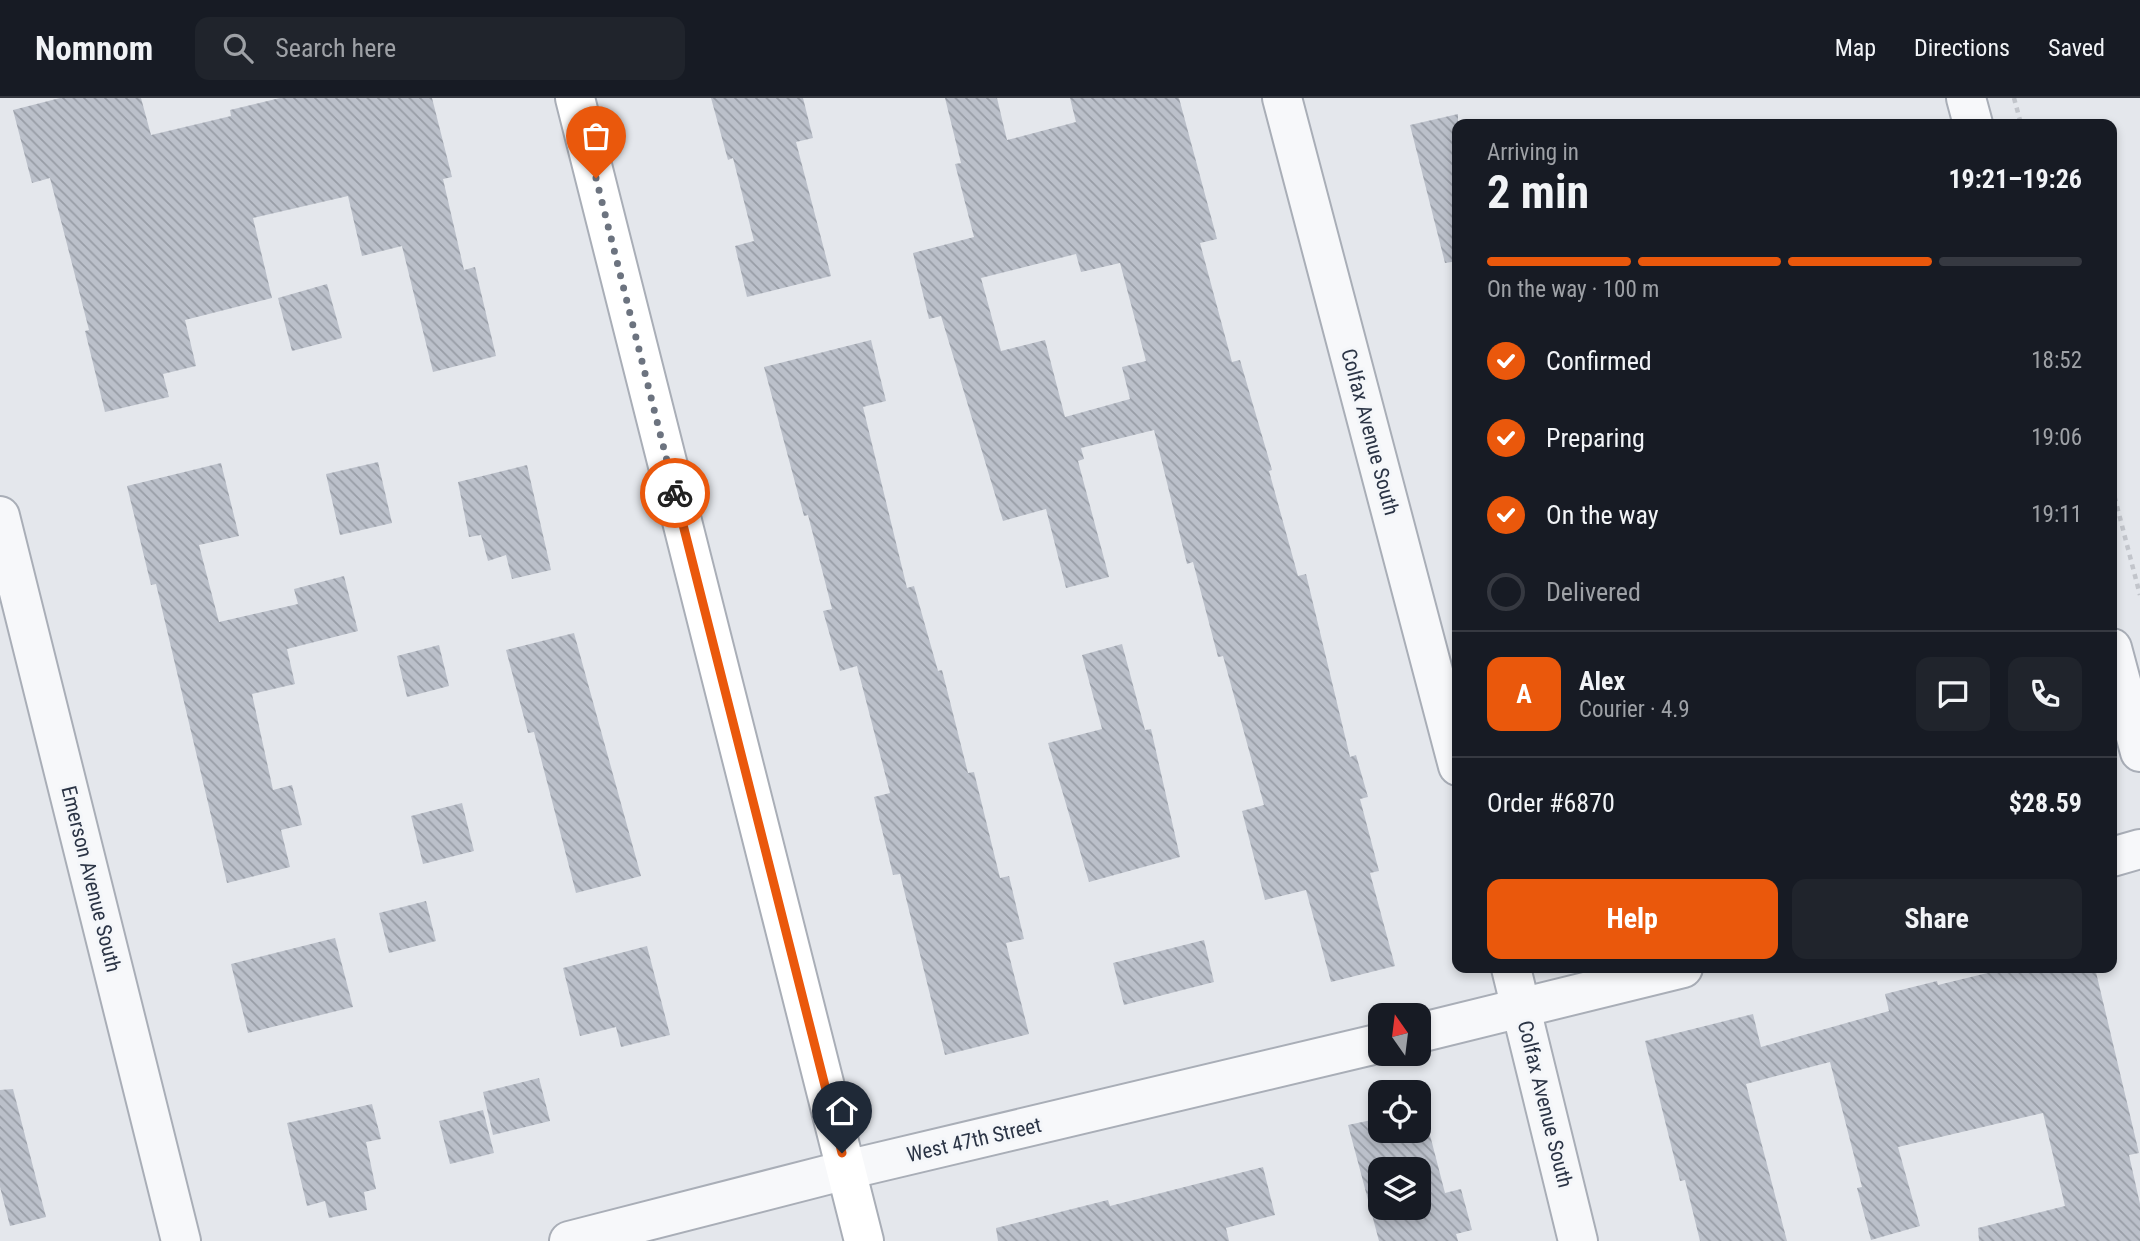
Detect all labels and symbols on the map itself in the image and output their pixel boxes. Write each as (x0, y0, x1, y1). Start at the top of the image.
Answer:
pin (566, 106, 626, 178)
street label: Colfax Avenue South (1336, 346, 1404, 518)
courier (640, 458, 710, 528)
street label: Emerson Avenue South (56, 784, 126, 974)
north arrow (1368, 1003, 1432, 1066)
street label: Colfax Avenue South (1513, 1018, 1577, 1190)
pin (812, 1081, 872, 1153)
street label: West 47th Street (904, 1113, 1044, 1167)

